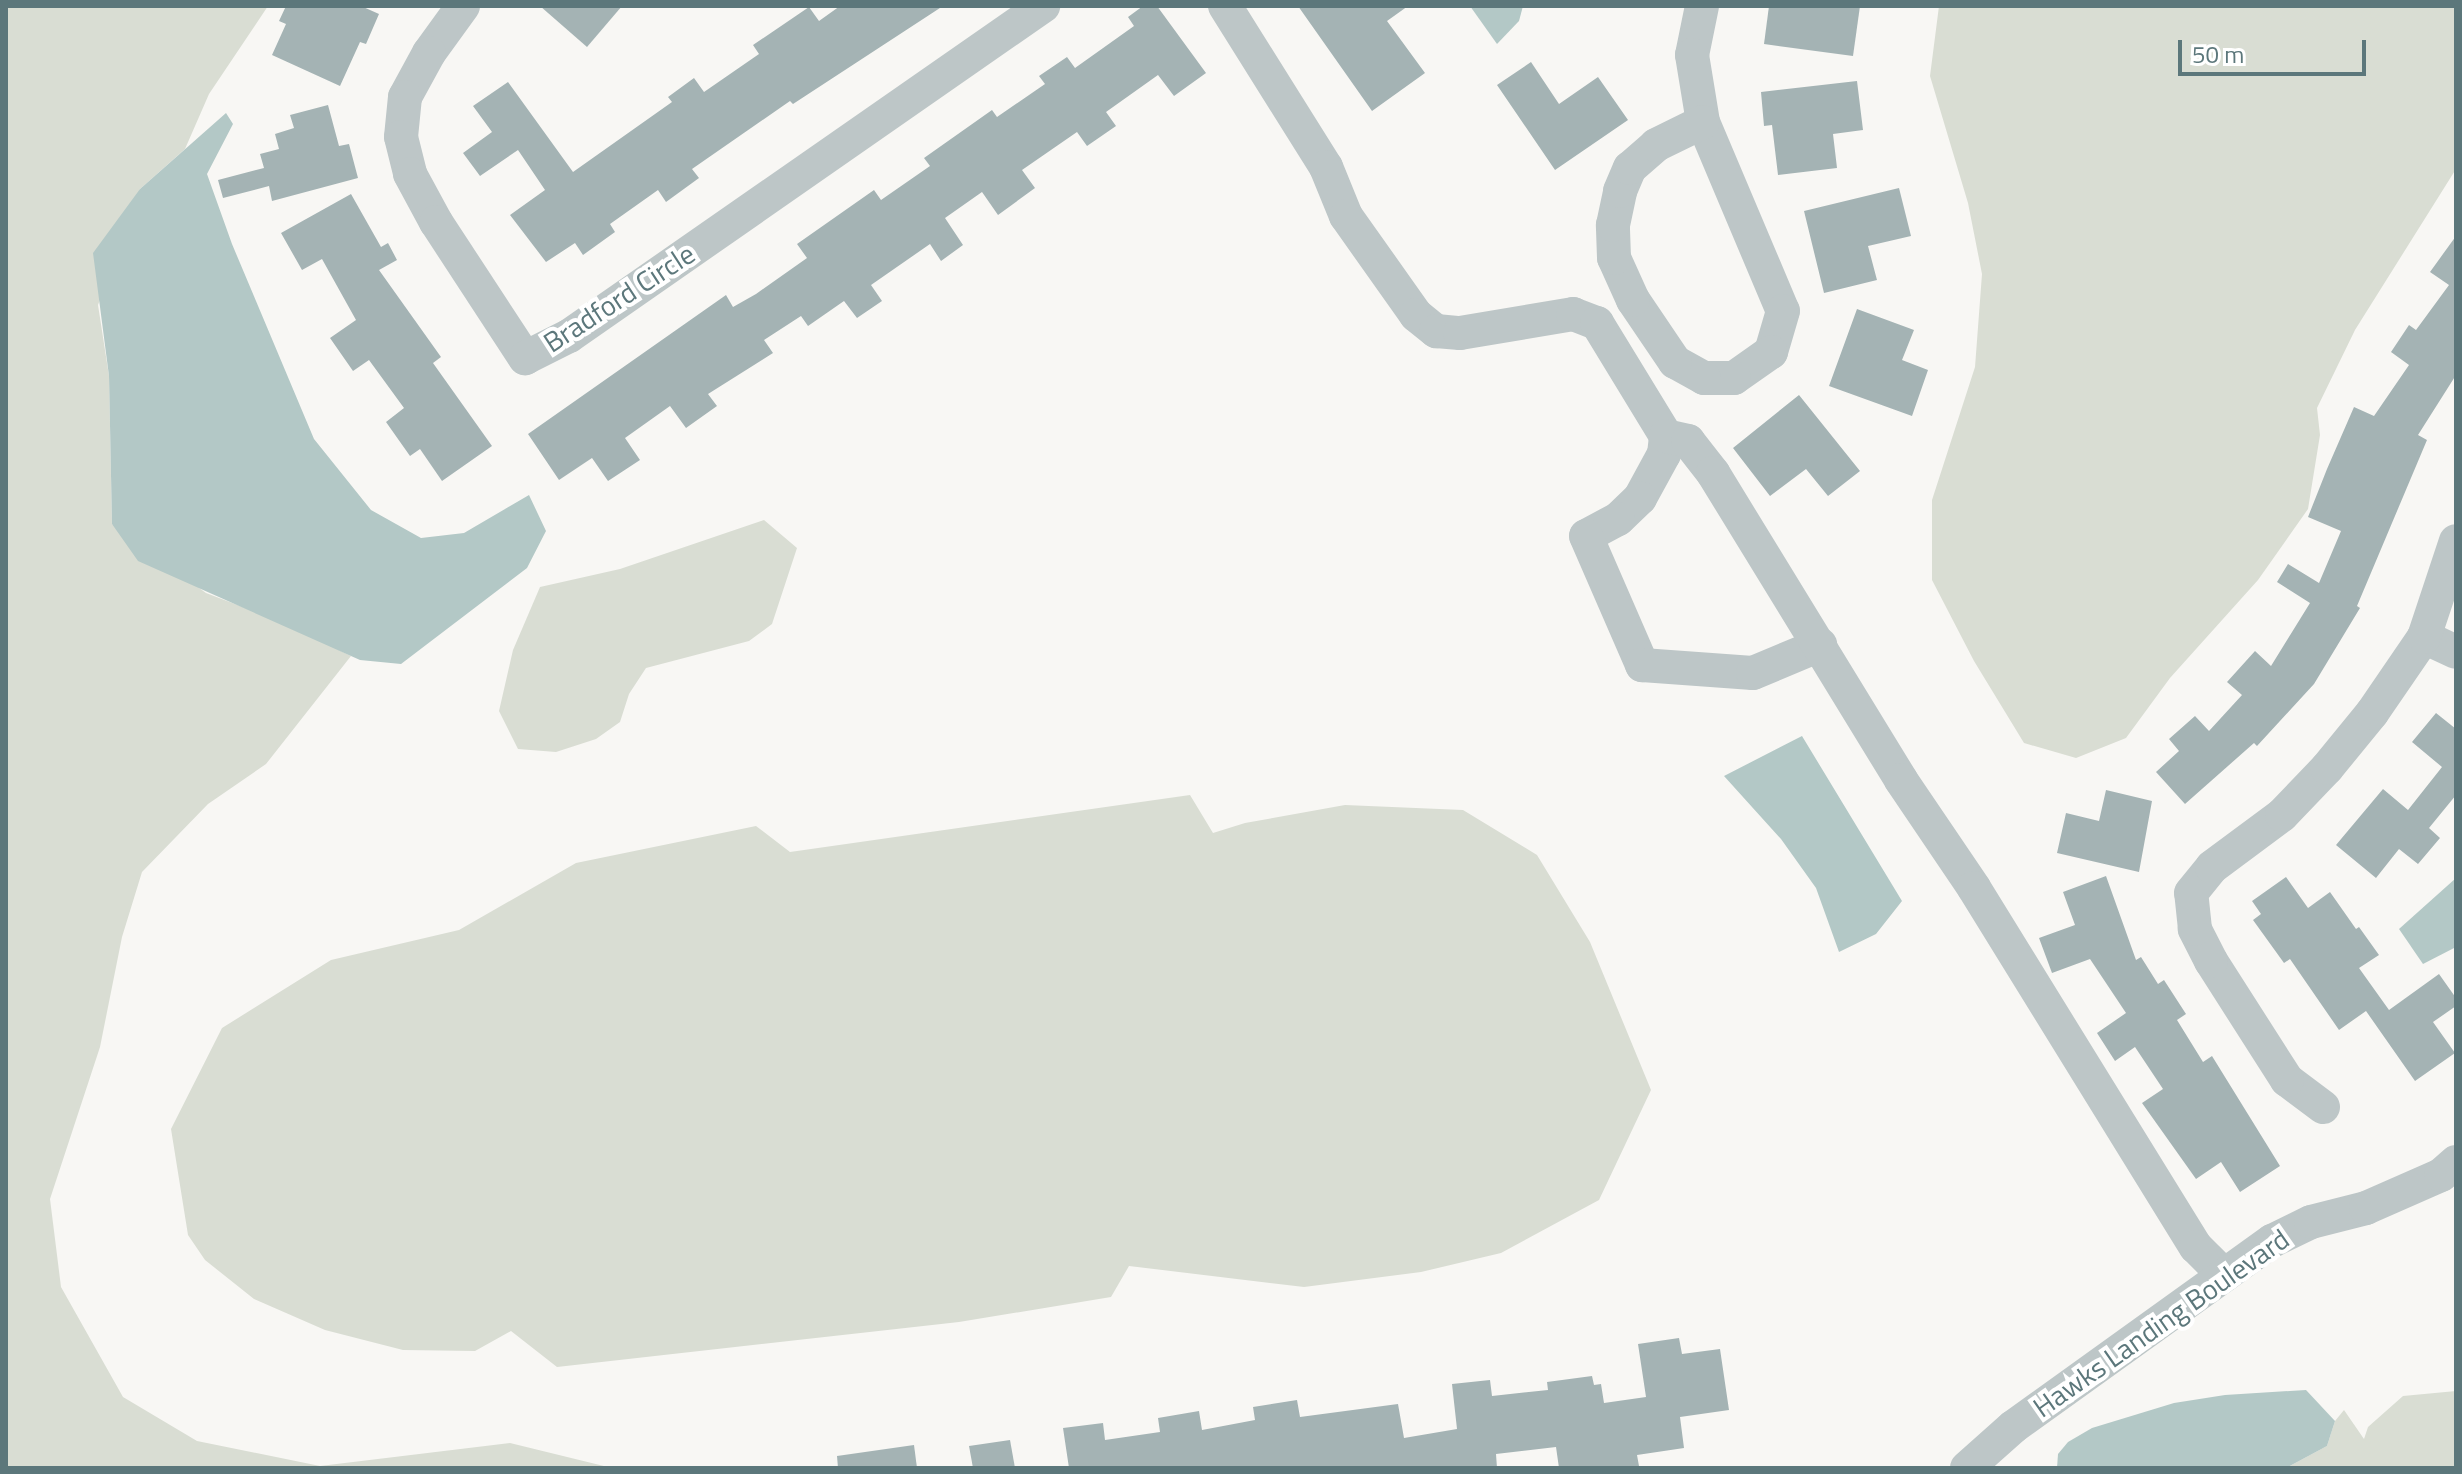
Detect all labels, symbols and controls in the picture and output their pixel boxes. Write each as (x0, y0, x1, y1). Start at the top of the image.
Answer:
scale bar (2182, 24, 2370, 74)
text: 50 m (2192, 36, 2244, 72)
street label: Bradford Circle (537, 237, 701, 359)
street label: Hawks Landing Boulevard (2027, 1222, 2295, 1424)

